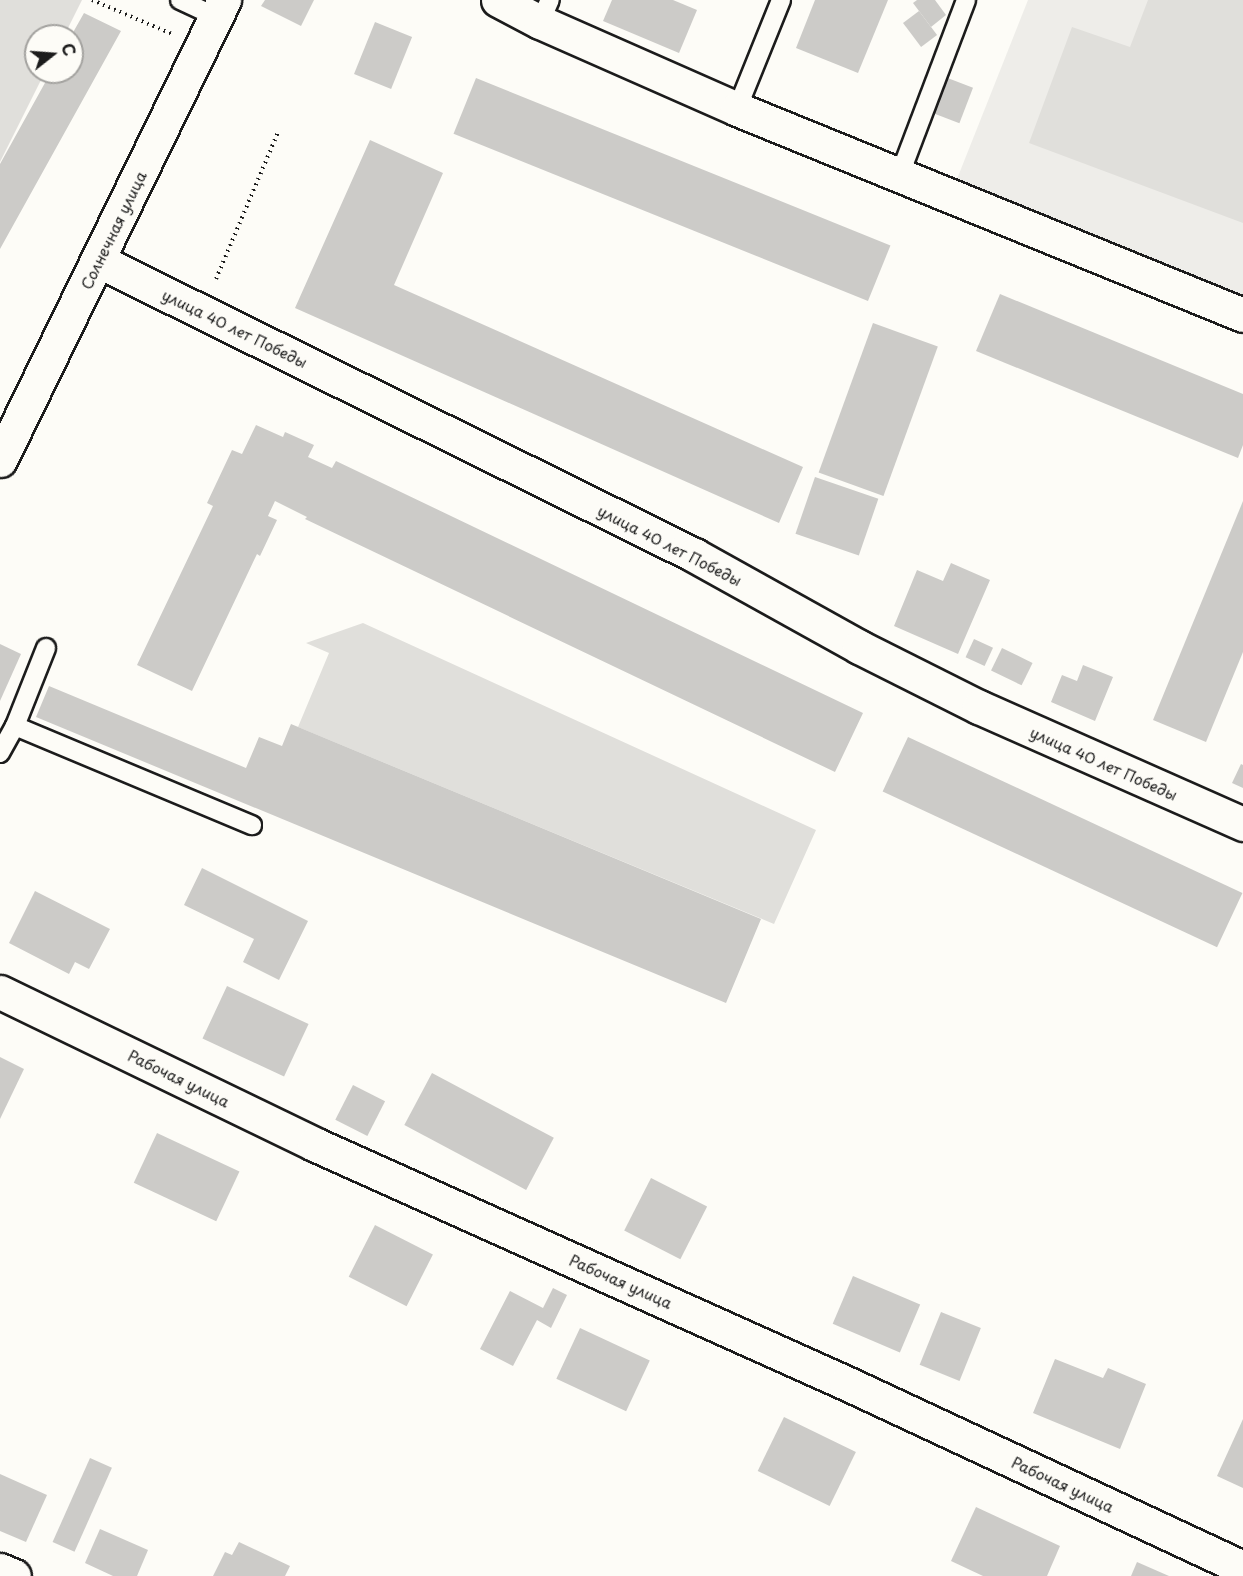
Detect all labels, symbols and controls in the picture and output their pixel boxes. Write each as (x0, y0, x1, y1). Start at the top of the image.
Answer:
north arrow (24, 24, 84, 84)
text: С (56, 40, 83, 59)
street label: Солнечная улица (76, 168, 150, 292)
street label: улица 40 лет Победы (159, 285, 311, 371)
street label: улица 40 лет Победы (595, 501, 745, 589)
street label: улица 40 лет Победы (1027, 722, 1181, 804)
street label: Рабочая улица (125, 1046, 233, 1110)
street label: Рабочая улица (567, 1250, 675, 1312)
street label: Рабочая улица (1009, 1452, 1117, 1516)

